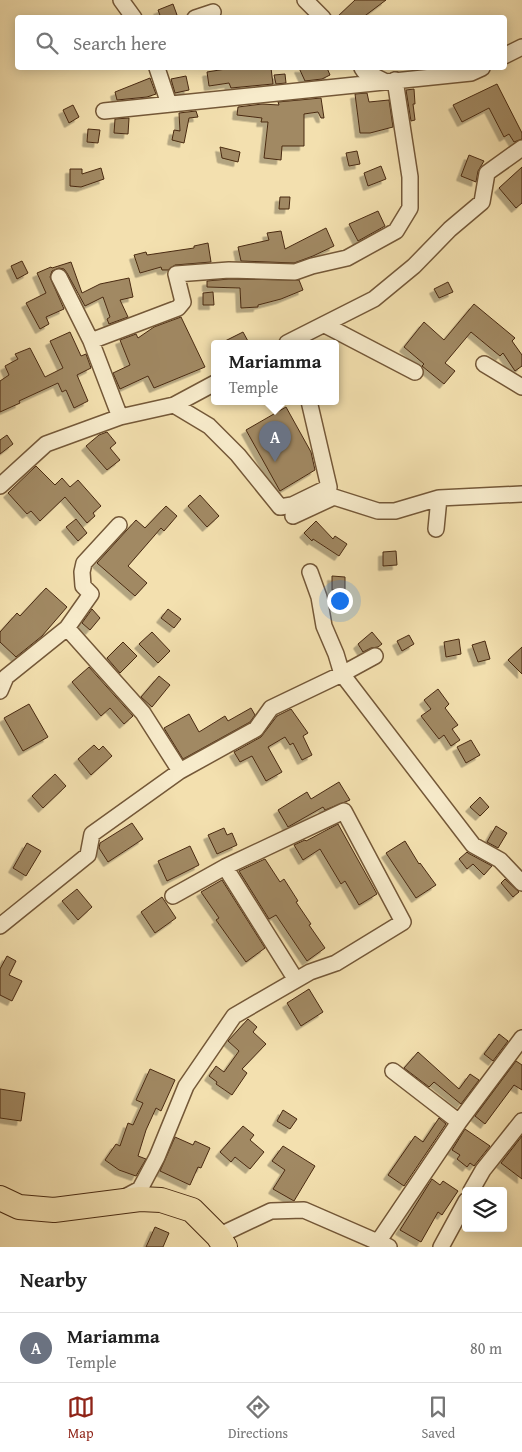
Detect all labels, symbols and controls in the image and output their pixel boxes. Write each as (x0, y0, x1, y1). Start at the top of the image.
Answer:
search box (15, 15, 507, 70)
icon: search (33, 29, 61, 57)
text: Search here (73, 29, 167, 57)
popup (211, 340, 339, 405)
text: Mariamma (229, 347, 321, 375)
text: Temple (229, 375, 278, 399)
pin: A (259, 421, 291, 462)
your location (327, 588, 353, 614)
map controls (462, 1187, 507, 1232)
button: layers (462, 1187, 507, 1232)
text: Nearby (20, 1264, 87, 1295)
text: Mariamma (67, 1322, 160, 1350)
text: A (31, 1336, 41, 1360)
text: 80 m (470, 1336, 502, 1360)
text: Temple (67, 1350, 117, 1374)
tab: Map (67, 1393, 95, 1443)
tab: Directions (228, 1393, 288, 1443)
tab: Saved (421, 1393, 455, 1443)

